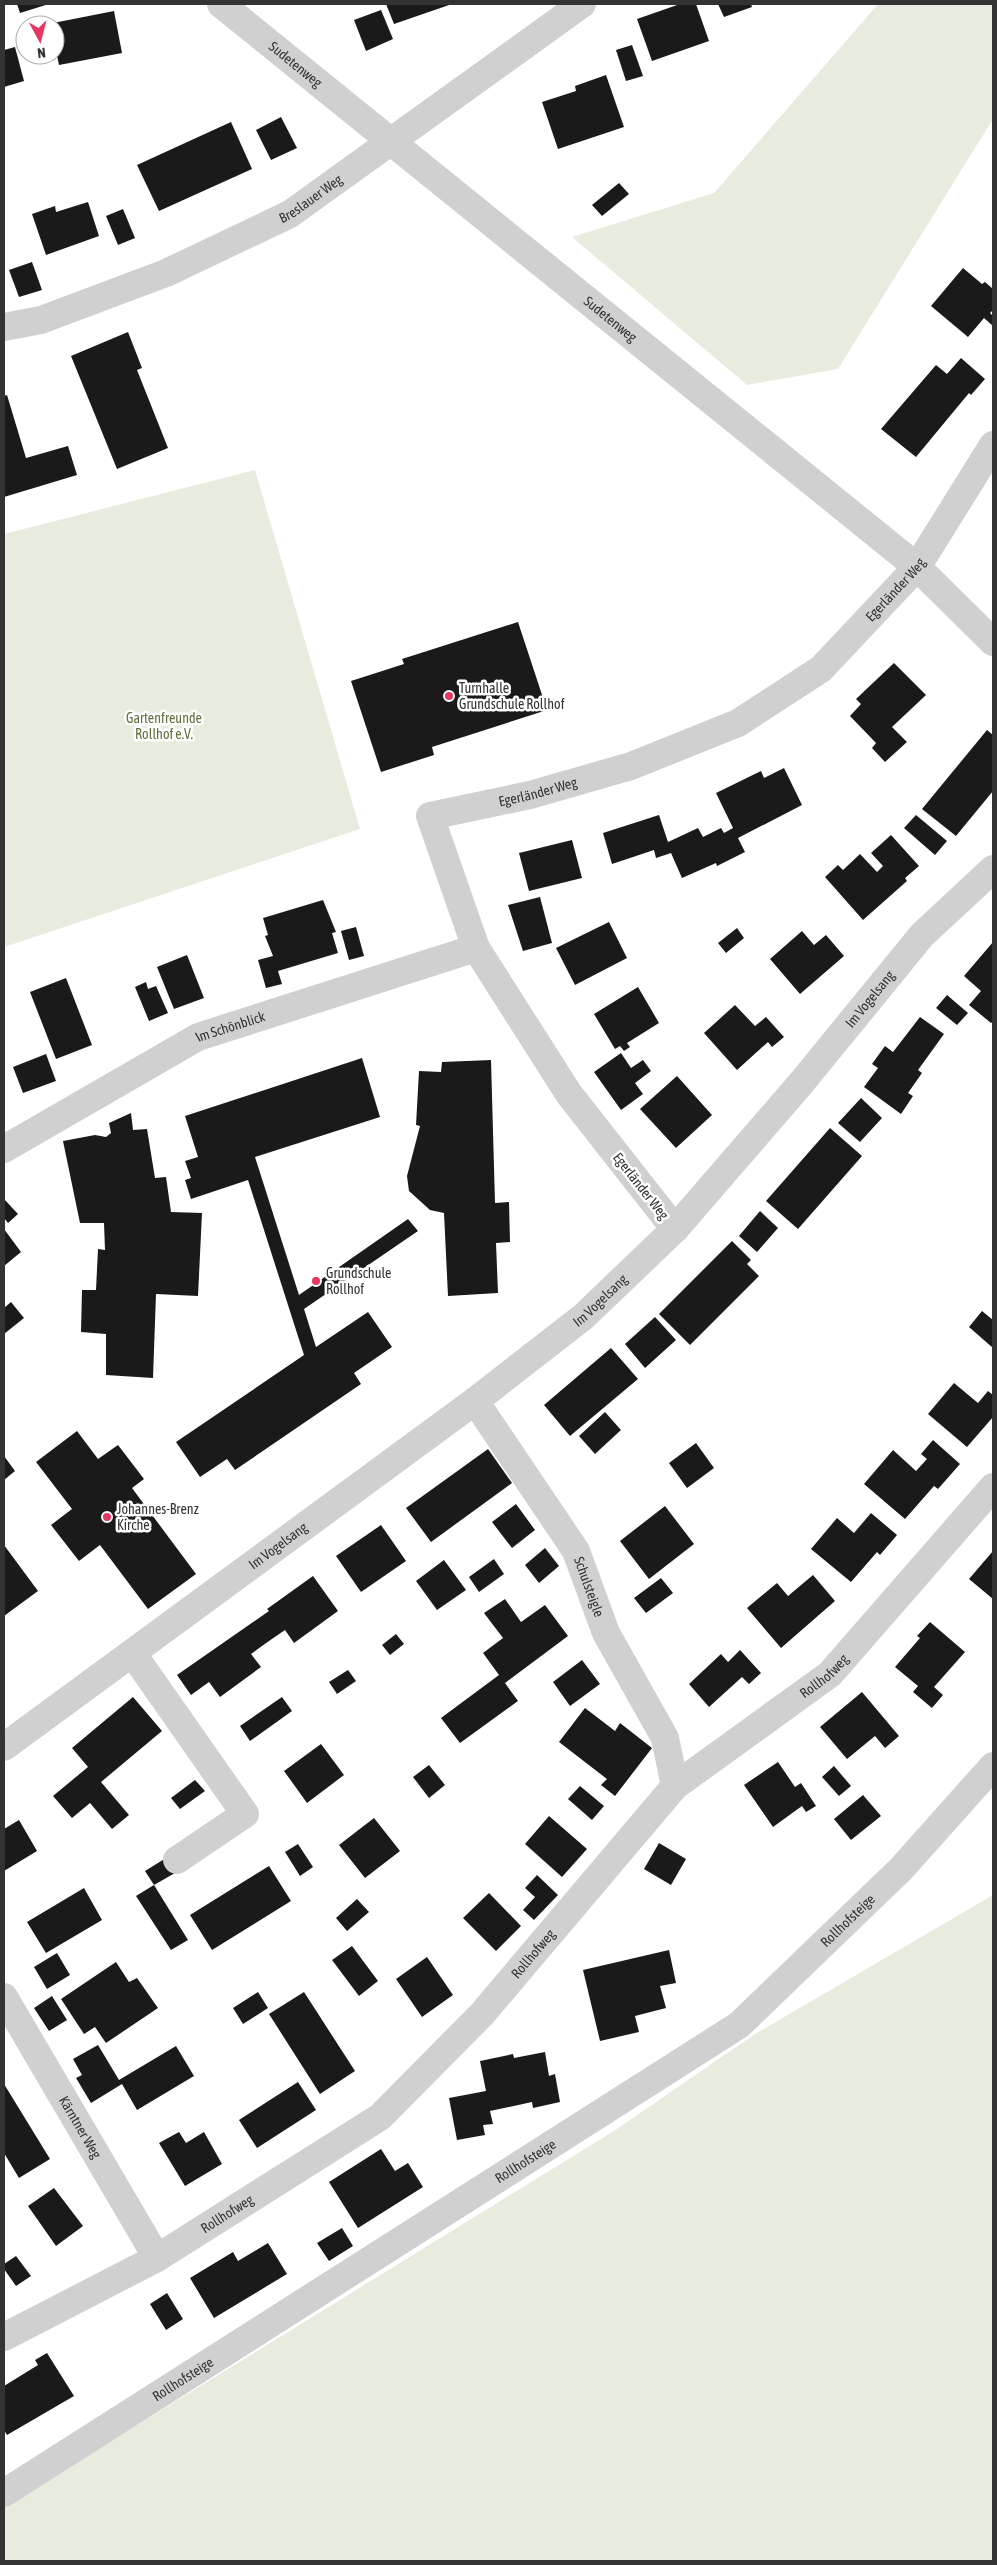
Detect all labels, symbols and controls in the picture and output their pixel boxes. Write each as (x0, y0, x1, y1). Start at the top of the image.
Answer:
north arrow (15, 15, 65, 65)
street label: Sudetenweg (266, 38, 325, 91)
text: N (37, 44, 47, 61)
street label: Breslauer Weg (276, 171, 345, 226)
street label: Sudetenweg (581, 293, 640, 345)
street label: Egerländer Weg (862, 555, 929, 624)
place label: Turnhalle Grundschule Rollhof (459, 680, 565, 712)
marker: Turnhalle Grundschule Rollhof (443, 690, 455, 702)
park label: Gartenfreunde Rollhof e.V. (126, 710, 202, 742)
street label: Egerländer Weg (497, 774, 579, 809)
street label: Im Vogelsang (842, 967, 898, 1031)
street label: Im Schönblick (192, 1008, 267, 1045)
street label: Egerländer Weg (610, 1149, 672, 1223)
place label: Grundschule Rollhof (326, 1265, 391, 1297)
street label: Im Vogelsang (570, 1271, 631, 1330)
marker: Grundschule Rollhof (310, 1275, 322, 1287)
place label: Johannes-Brenz Kirche (117, 1501, 199, 1533)
marker: Johannes-Brenz Kirche (101, 1511, 113, 1523)
street label: Im Vogelsang (246, 1519, 310, 1573)
street label: Schulsteigle (571, 1555, 607, 1619)
street label: Rollhofweg (797, 1651, 851, 1701)
street label: Rollhofsteige (817, 1891, 878, 1950)
street label: Rollhofweg (508, 1926, 558, 1981)
street label: Kärntner Weg (56, 2093, 105, 2161)
street label: Rollhofsteige (492, 2136, 559, 2186)
street label: Rollhofweg (198, 2191, 256, 2236)
street label: Rollhofsteige (149, 2354, 216, 2404)

